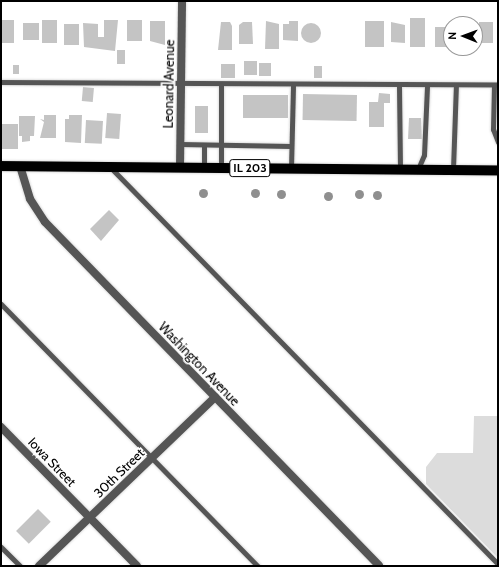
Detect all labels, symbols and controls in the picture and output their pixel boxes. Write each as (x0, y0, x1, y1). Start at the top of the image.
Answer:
north arrow (443, 16, 483, 56)
text: N (445, 32, 459, 40)
street label: Leonard Avenue (160, 39, 178, 129)
road number: IL 203 (229, 158, 271, 178)
street label: Washington Avenue (155, 319, 243, 409)
street label: Iowa Street (25, 434, 79, 490)
street label: 30th Street (91, 445, 147, 501)

